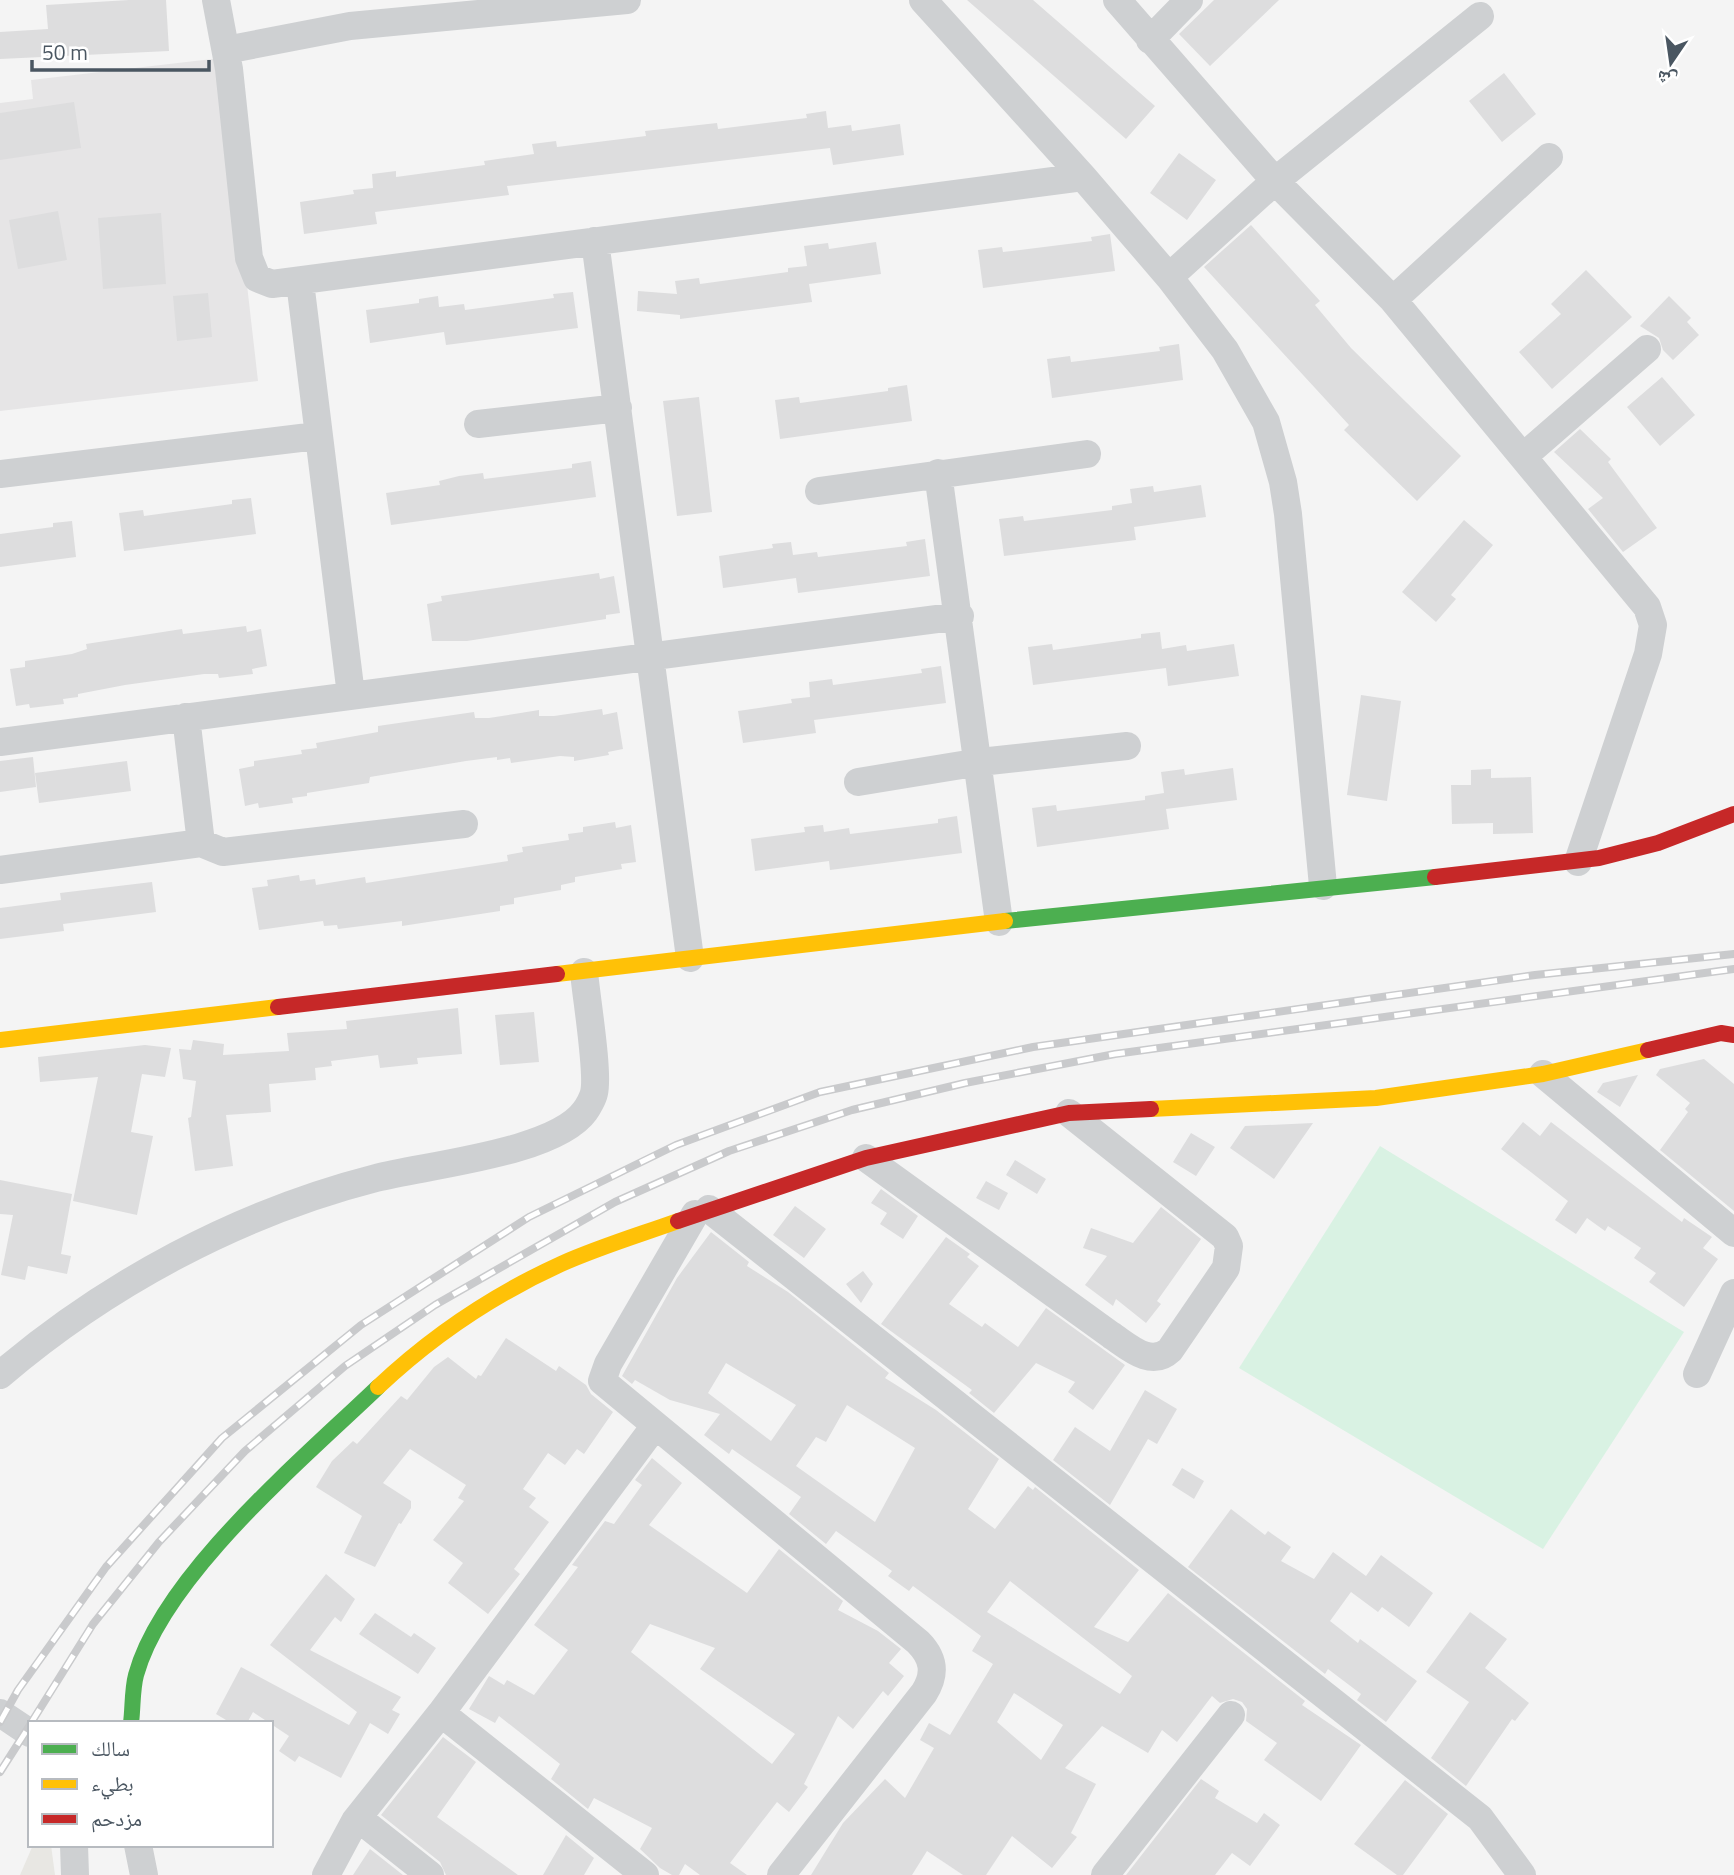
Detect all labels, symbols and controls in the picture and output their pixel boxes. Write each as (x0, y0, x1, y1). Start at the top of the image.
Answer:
scale bar (32, 28, 208, 72)
north arrow (1636, 28, 1706, 98)
text: 50 m (42, 36, 88, 68)
text: ش (1654, 64, 1680, 96)
legend (28, 1721, 273, 1847)
text: سالك (91, 1732, 130, 1764)
text: بطيء (91, 1767, 134, 1800)
text: مزدحم (91, 1802, 142, 1834)

